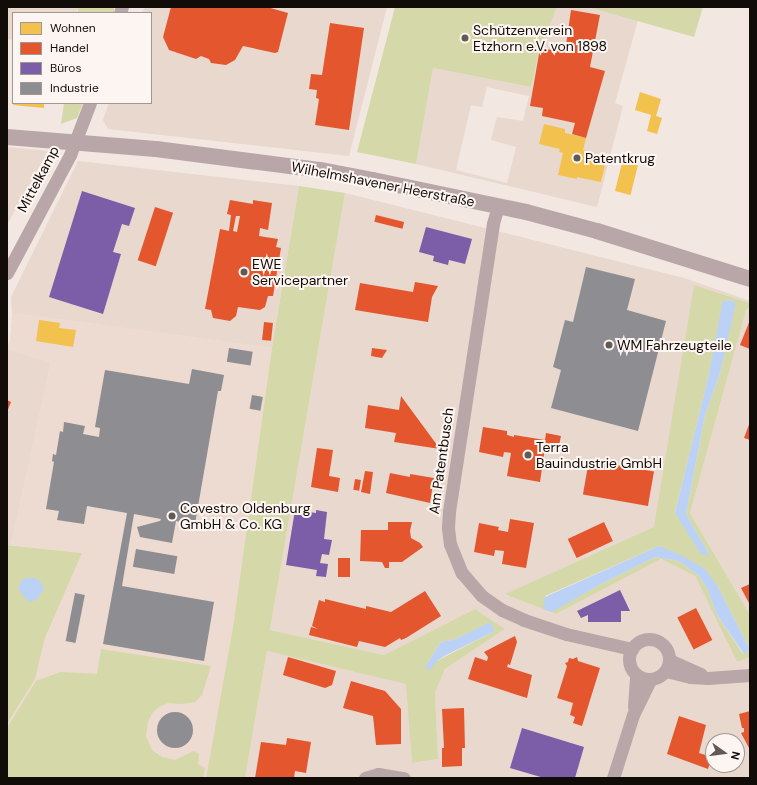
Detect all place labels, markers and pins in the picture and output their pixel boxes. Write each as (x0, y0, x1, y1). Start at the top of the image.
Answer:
place label: Schützenverein Etzhorn e.V. von 1898 (473, 22, 607, 54)
marker: Schützenverein Etzhorn e.V. von 1898 (460, 33, 470, 43)
place label: Patentkrug (585, 150, 655, 166)
marker: Patentkrug (572, 153, 582, 163)
place label: EWE Servicepartner (252, 256, 348, 288)
marker: EWE Servicepartner (239, 267, 249, 277)
place label: WM Fahrzeugteile (617, 337, 732, 353)
marker: WM Fahrzeugteile (604, 340, 614, 350)
place label: Terra Bauindustrie GmbH (536, 439, 662, 472)
marker: Terra Bauindustrie GmbH (523, 450, 533, 460)
place label: Covestro Oldenburg GmbH & Co. KG (180, 500, 310, 532)
marker: Covestro Oldenburg GmbH & Co. KG (167, 511, 177, 521)

